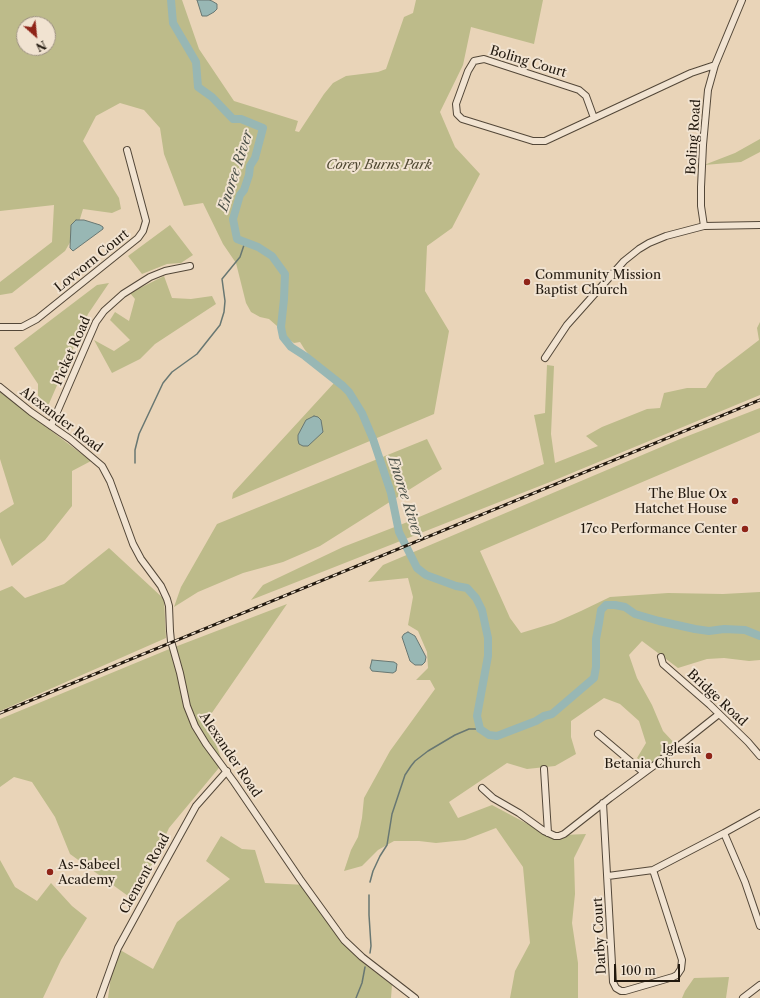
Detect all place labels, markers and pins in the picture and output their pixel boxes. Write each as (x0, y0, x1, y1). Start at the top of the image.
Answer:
place label: Community Mission Baptist Church (535, 267, 661, 298)
marker: Community Mission Baptist Church (522, 277, 532, 287)
place label: The Blue Ox Hatchet House (634, 486, 727, 517)
marker: The Blue Ox Hatchet House (730, 496, 740, 506)
place label: 17co Performance Center (580, 521, 737, 537)
marker: 17co Performance Center (740, 524, 750, 534)
place label: Iglesia Betania Church (604, 741, 701, 772)
marker: Iglesia Betania Church (704, 751, 714, 761)
place label: As-Sabeel Academy (58, 857, 120, 888)
marker: As-Sabeel Academy (45, 867, 55, 877)

